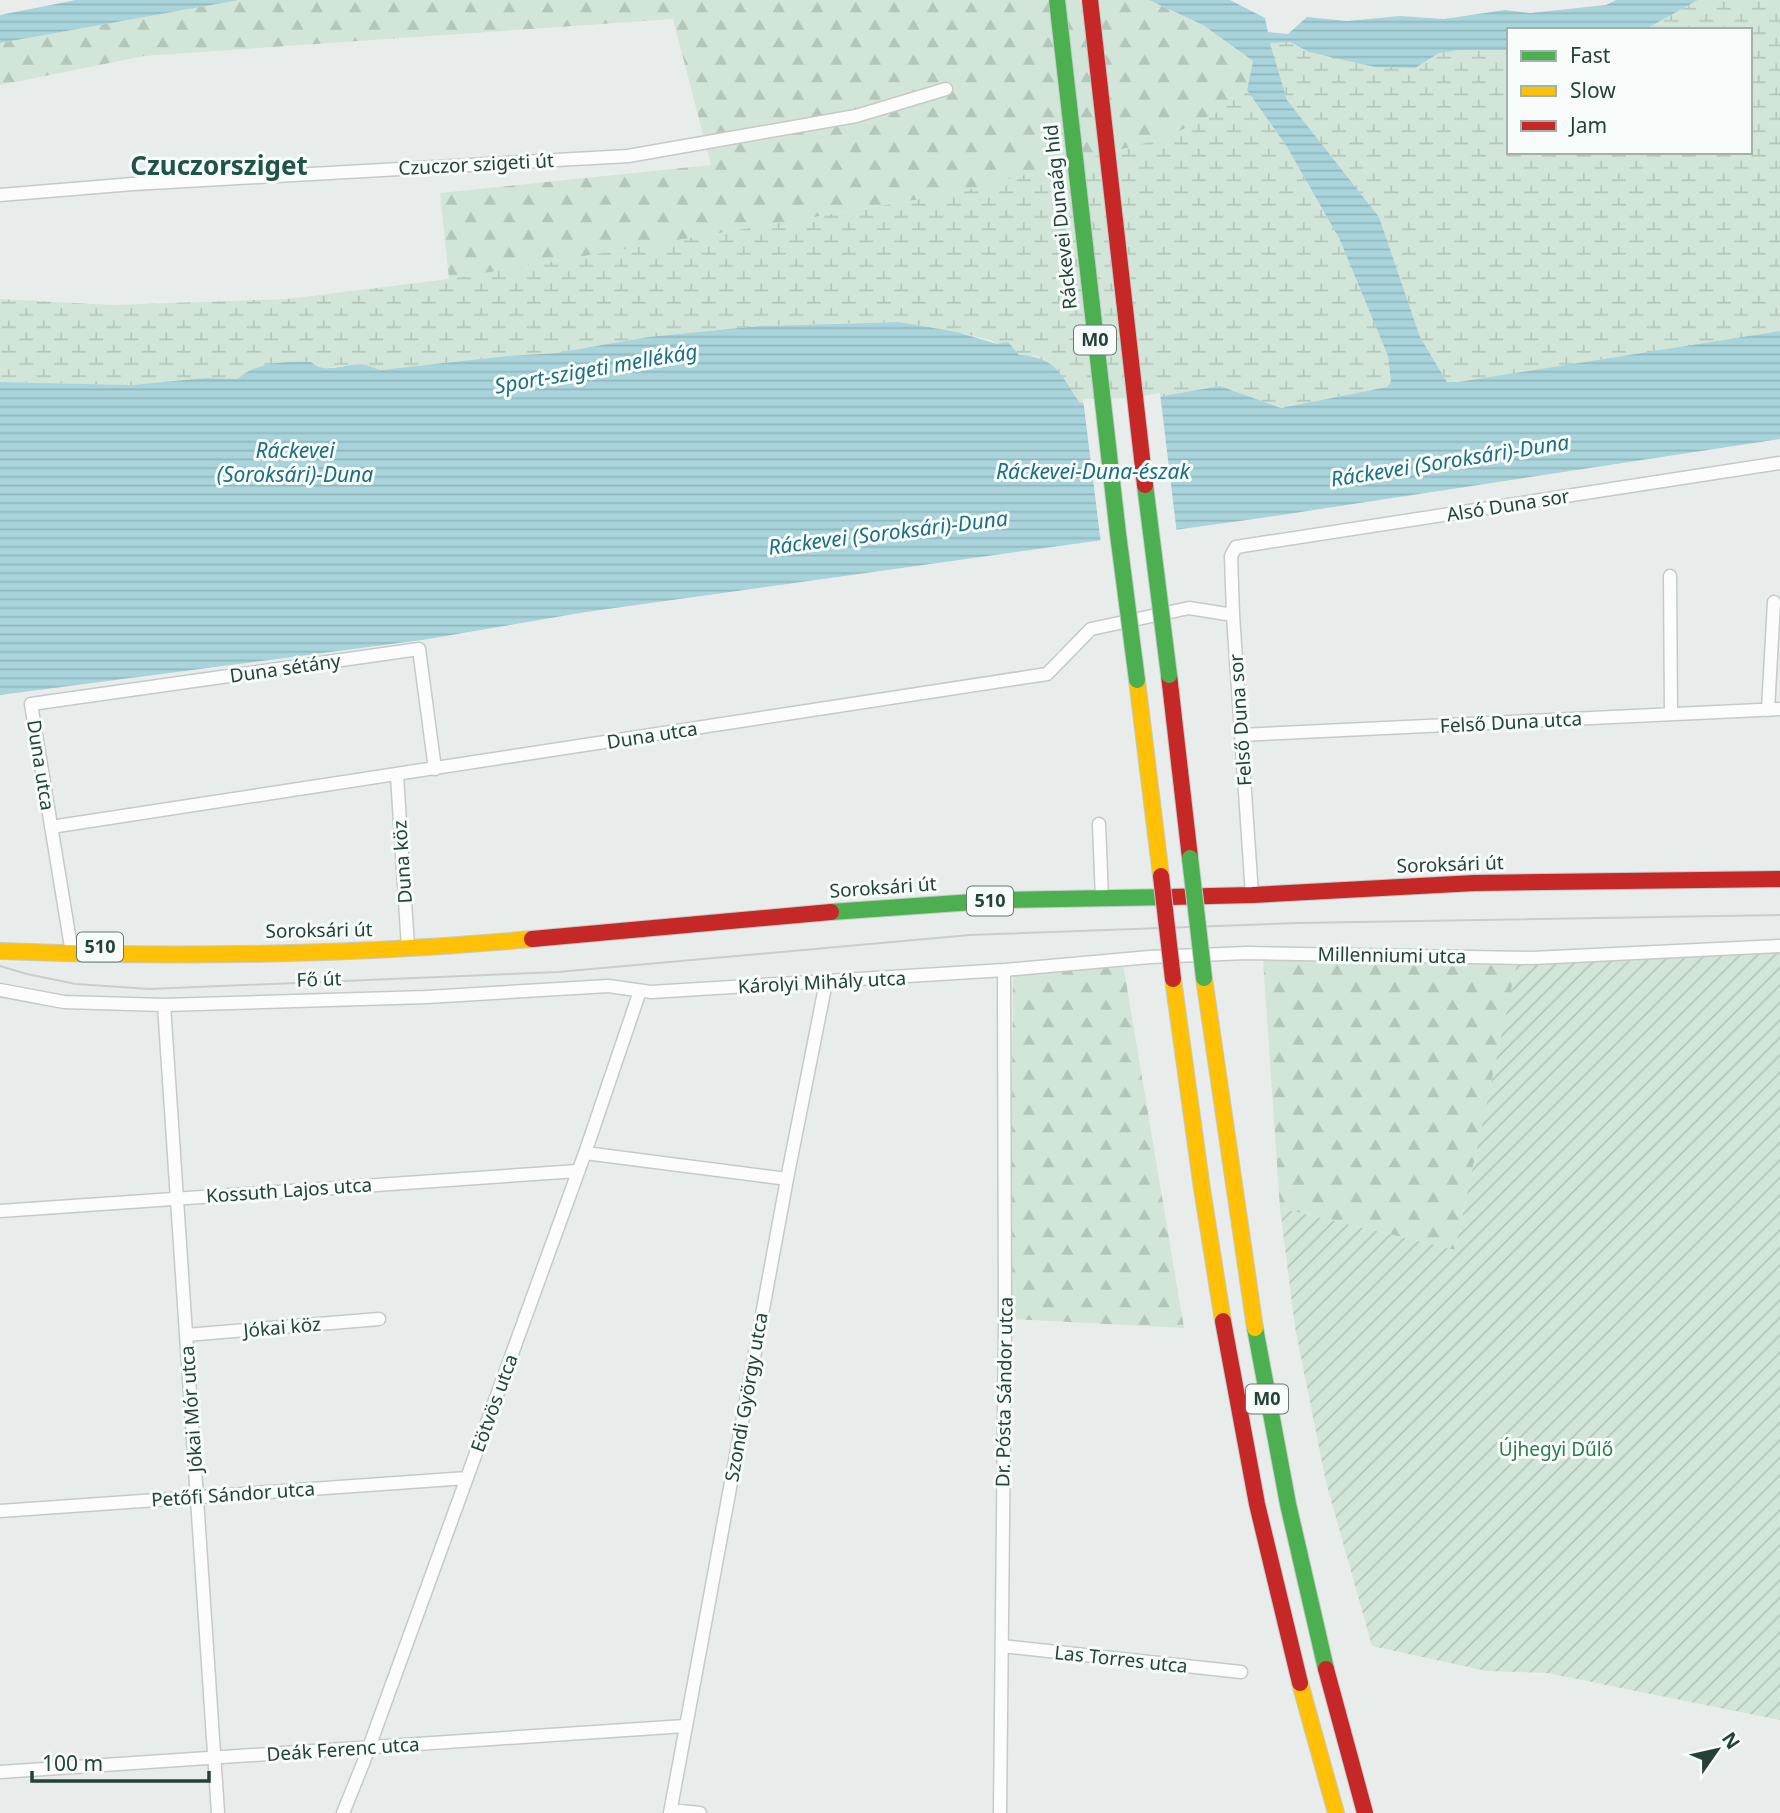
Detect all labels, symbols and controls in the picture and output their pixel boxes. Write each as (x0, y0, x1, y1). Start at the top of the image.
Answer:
legend (1507, 28, 1752, 154)
text: Fast (1570, 41, 1611, 69)
text: Slow (1570, 76, 1616, 104)
text: Jam (1568, 111, 1607, 139)
street label: Ráckevei Dunaág híd (1037, 123, 1083, 311)
district label: Czuczorsziget (130, 147, 308, 183)
street label: Czuczor szigeti út (398, 147, 555, 181)
road number: M0 (1074, 326, 1116, 354)
water label: Sport-szigeti mellékág (492, 336, 699, 400)
water label: Ráckevei (Soroksári)-Duna (1329, 427, 1571, 493)
water label: Ráckevei (Soroksári)-Duna (217, 436, 373, 488)
water label: Ráckevei-Duna-észak (996, 457, 1192, 485)
street label: Alsó Duna sor (1445, 482, 1571, 528)
water label: Ráckevei (Soroksári)-Duna (767, 503, 1009, 561)
street label: Duna sétány (228, 647, 342, 689)
street label: Felső Duna sor (1222, 653, 1258, 787)
street label: Felső Duna utca (1439, 705, 1583, 739)
street label: Duna utca (605, 715, 699, 755)
street label: Duna utca (21, 718, 61, 812)
street label: Duna köz (386, 819, 418, 904)
street label: Soroksári út (1396, 849, 1504, 879)
street label: Soroksári út (829, 870, 937, 904)
road number: 510 (967, 887, 1013, 916)
street label: Soroksári út (265, 916, 373, 944)
road number: 510 (77, 932, 123, 962)
street label: Millenniumi utca (1317, 941, 1467, 969)
street label: Fő út (296, 965, 342, 993)
street label: Károlyi Mihály utca (737, 965, 907, 999)
street label: Kossuth Lajos utca (205, 1171, 373, 1209)
street label: Dr. Pósta Sándor utca (989, 1297, 1019, 1487)
street label: Szondi György utca (718, 1310, 774, 1484)
street label: Jókai köz (240, 1311, 322, 1344)
street label: Jókai Mór utca (174, 1345, 209, 1475)
street label: Eötvös utca (464, 1350, 524, 1456)
road number: M0 (1246, 1384, 1288, 1414)
park label: Újhegyi Dűlő (1499, 1436, 1613, 1462)
street label: Petőfi Sándor utca (150, 1475, 316, 1513)
street label: Las Torres utca (1053, 1639, 1189, 1679)
north arrow (1682, 1715, 1752, 1785)
text: N (1716, 1727, 1746, 1754)
street label: Deák Ferenc utca (266, 1731, 420, 1767)
scale bar (32, 1740, 208, 1784)
text: 100 m (42, 1749, 103, 1777)

